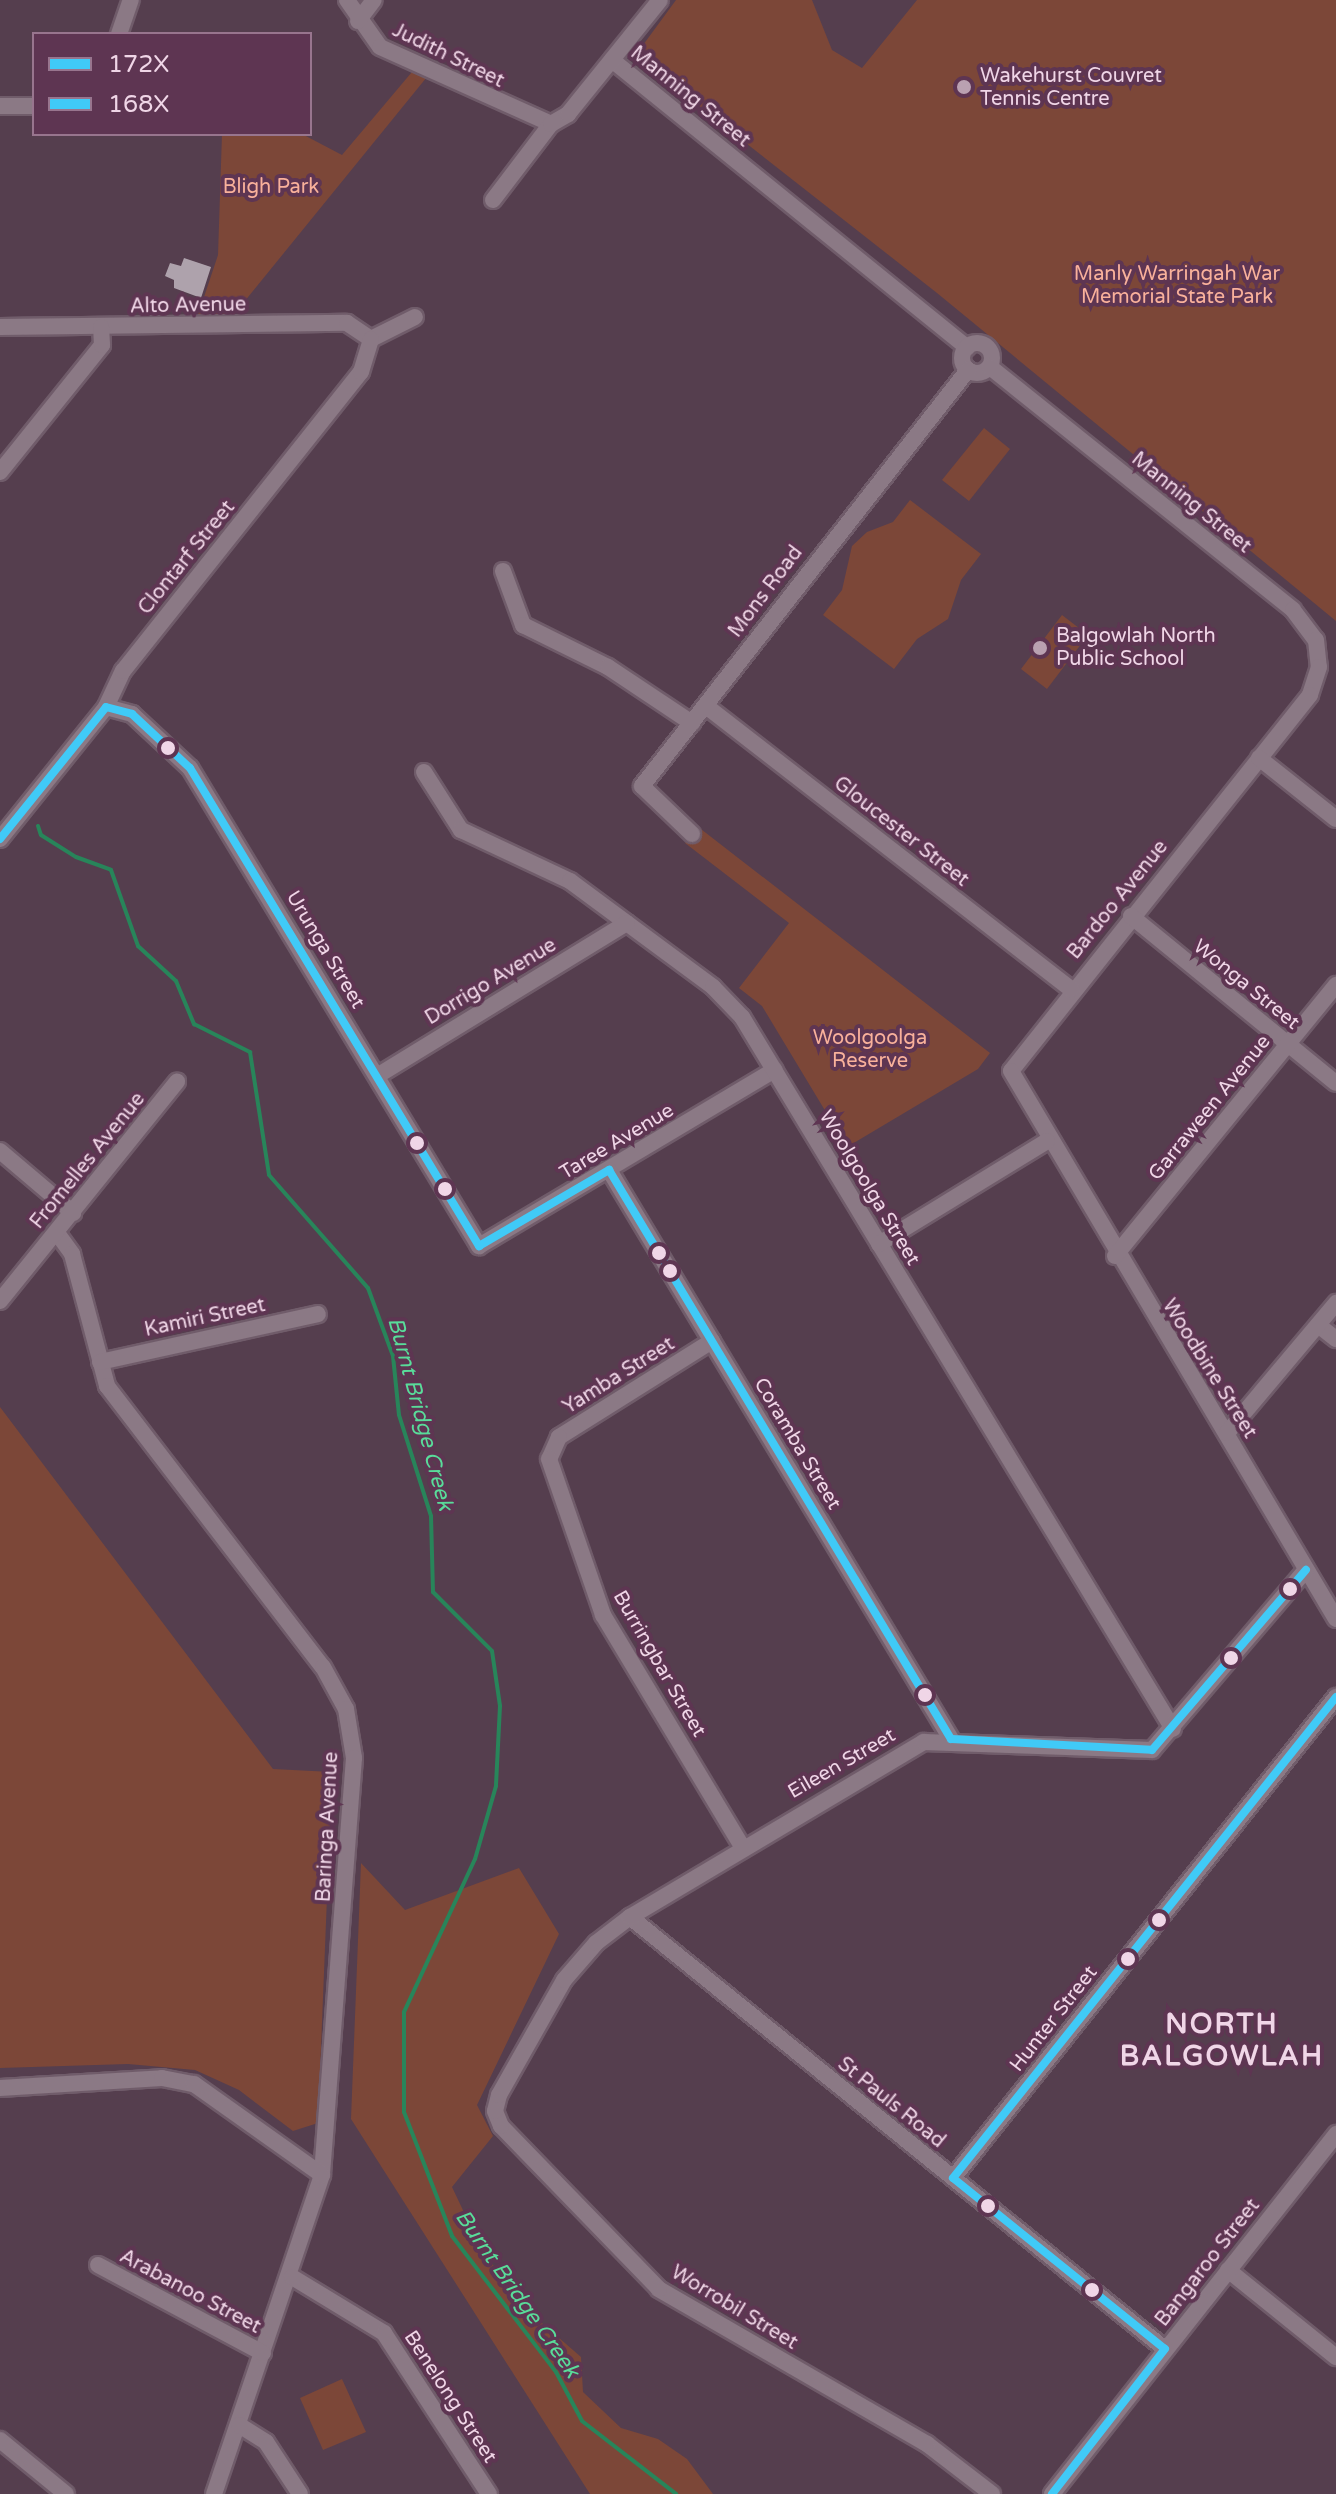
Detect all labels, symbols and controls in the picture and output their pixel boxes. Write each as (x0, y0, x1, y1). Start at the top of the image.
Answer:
street label: Judith Street (388, 19, 508, 93)
legend (32, 32, 312, 136)
street label: Manning Street (625, 41, 755, 153)
text: 172X (108, 50, 169, 79)
place label: Wakehurst Couvret Tennis Centre (980, 64, 1162, 111)
marker: Wakehurst Couvret Tennis Centre (955, 78, 973, 96)
text: 168X (108, 90, 169, 119)
park label: Bligh Park (223, 175, 319, 199)
park label: Manly Warringah War Memorial State Park (1074, 263, 1280, 310)
street label: Alto Avenue (130, 293, 246, 319)
street label: Manning Street (1126, 447, 1256, 559)
street label: Clontarf Street (134, 496, 240, 620)
street label: Mons Road (724, 541, 808, 643)
place label: Balgowlah North Public School (1056, 624, 1216, 671)
marker: Balgowlah North Public School (1031, 639, 1049, 657)
unlabelled marker (160, 740, 176, 756)
street label: Gloucester Street (829, 772, 973, 892)
street label: Bardoo Avenue (1063, 836, 1173, 964)
street label: Urunga Street (280, 887, 370, 1013)
street label: Dorrigo Avenue (421, 933, 561, 1031)
street label: Wonga Street (1188, 935, 1304, 1035)
park label: Woolgoolga Reserve (813, 1026, 927, 1073)
street label: Garraween Avenue (1144, 1030, 1276, 1186)
street label: Fromelles Avenue (26, 1088, 150, 1234)
street label: Taree Avenue (556, 1099, 678, 1185)
street label: Woolgoolga Street (813, 1106, 925, 1270)
unlabelled marker (409, 1135, 425, 1151)
unlabelled marker (437, 1181, 453, 1197)
unlabelled marker (651, 1245, 667, 1261)
unlabelled marker (662, 1263, 678, 1279)
street label: Kamiri Street (142, 1293, 268, 1343)
street label: Woodbine Street (1157, 1295, 1261, 1443)
water label: Burnt Bridge Creek (381, 1314, 459, 1514)
street label: Yamba Street (559, 1332, 679, 1420)
street label: Coramba Street (748, 1374, 846, 1514)
unlabelled marker (1282, 1581, 1298, 1597)
street label: Burringbar Street (607, 1587, 711, 1741)
unlabelled marker (1223, 1650, 1239, 1666)
unlabelled marker (917, 1687, 933, 1703)
street label: Eileen Street (784, 1724, 900, 1804)
street label: Baringa Avenue (312, 1751, 344, 1903)
unlabelled marker (1151, 1912, 1167, 1928)
unlabelled marker (1120, 1951, 1136, 1967)
street label: Hunter Street (1005, 1961, 1103, 2077)
district label: NORTH BALGOWLAH (1120, 2007, 1324, 2073)
street label: St Pauls Road (833, 2052, 949, 2154)
street label: Bangaroo Street (1151, 2194, 1265, 2332)
unlabelled marker (980, 2198, 996, 2214)
water label: Burnt Bridge Creek (449, 2205, 585, 2383)
street label: Arabanoo Street (115, 2245, 265, 2339)
street label: Worrobil Street (666, 2261, 802, 2355)
unlabelled marker (1084, 2282, 1100, 2298)
street label: Benelong Street (398, 2326, 502, 2468)

